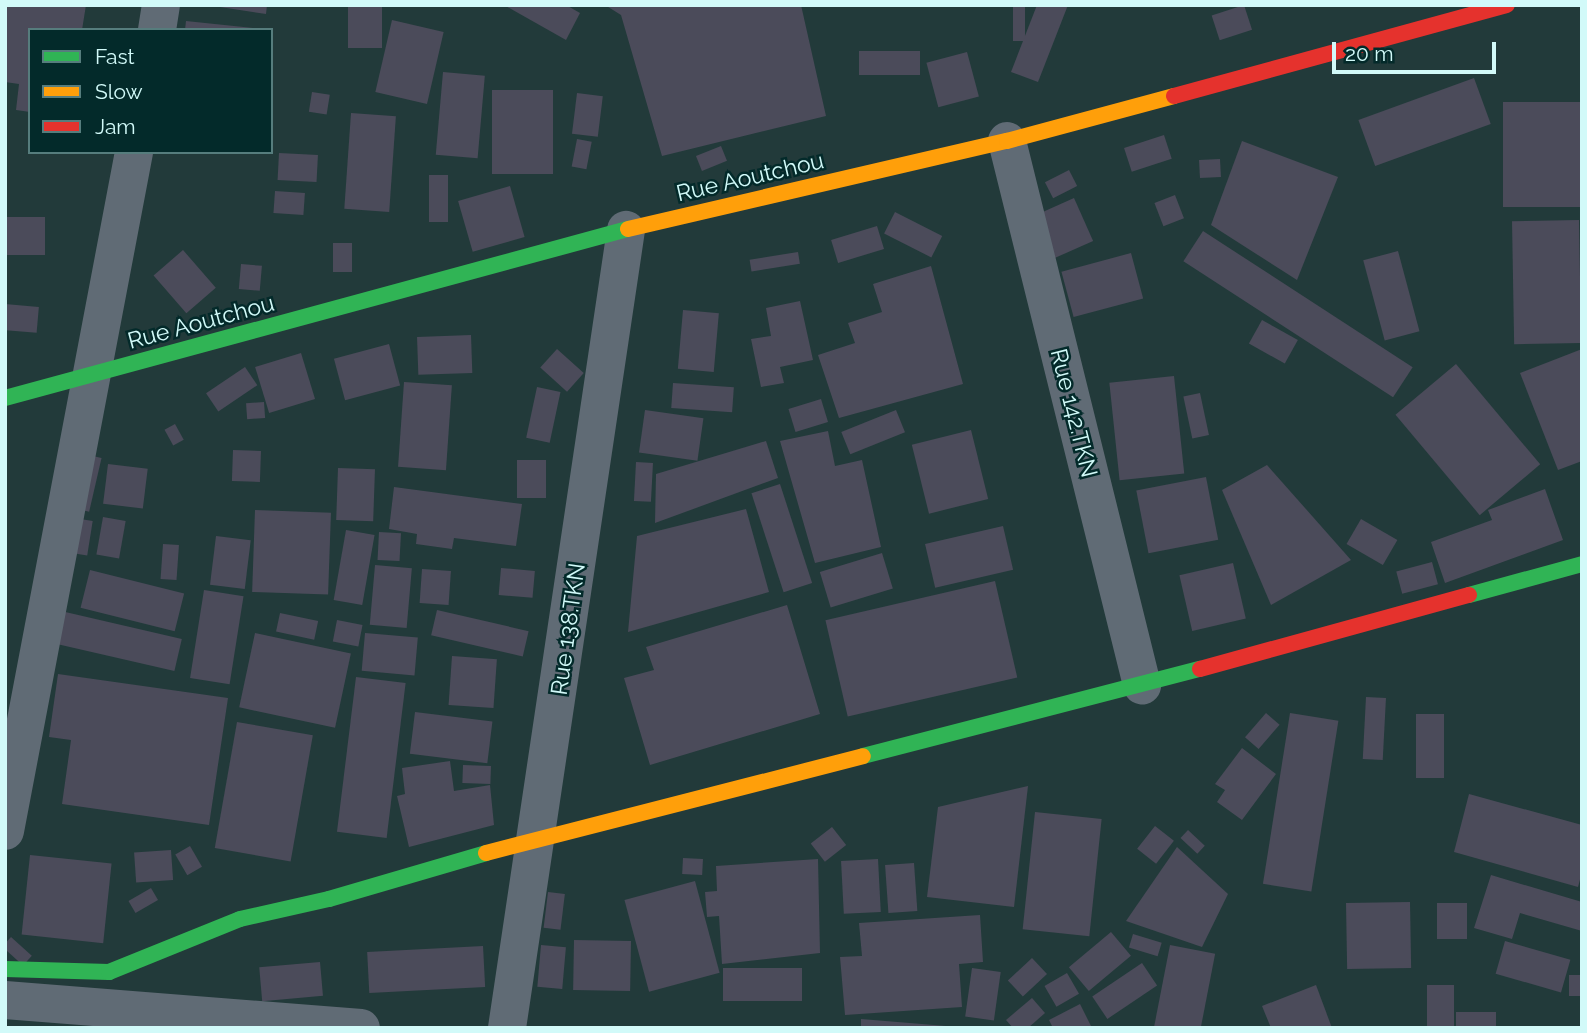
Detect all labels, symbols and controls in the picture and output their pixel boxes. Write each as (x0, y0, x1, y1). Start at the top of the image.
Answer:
legend (28, 28, 273, 154)
scale bar (1335, 28, 1500, 72)
text: 20 m (1345, 41, 1393, 66)
text: Fast (95, 44, 135, 69)
text: Slow (95, 79, 143, 104)
text: Jam (95, 114, 136, 139)
street label: Rue Aoutchou (673, 147, 827, 207)
street label: Rue Aoutchou (124, 289, 278, 355)
street label: Rue 142.TKN (1045, 346, 1103, 480)
street label: Rue 138.TKN (545, 561, 591, 697)

